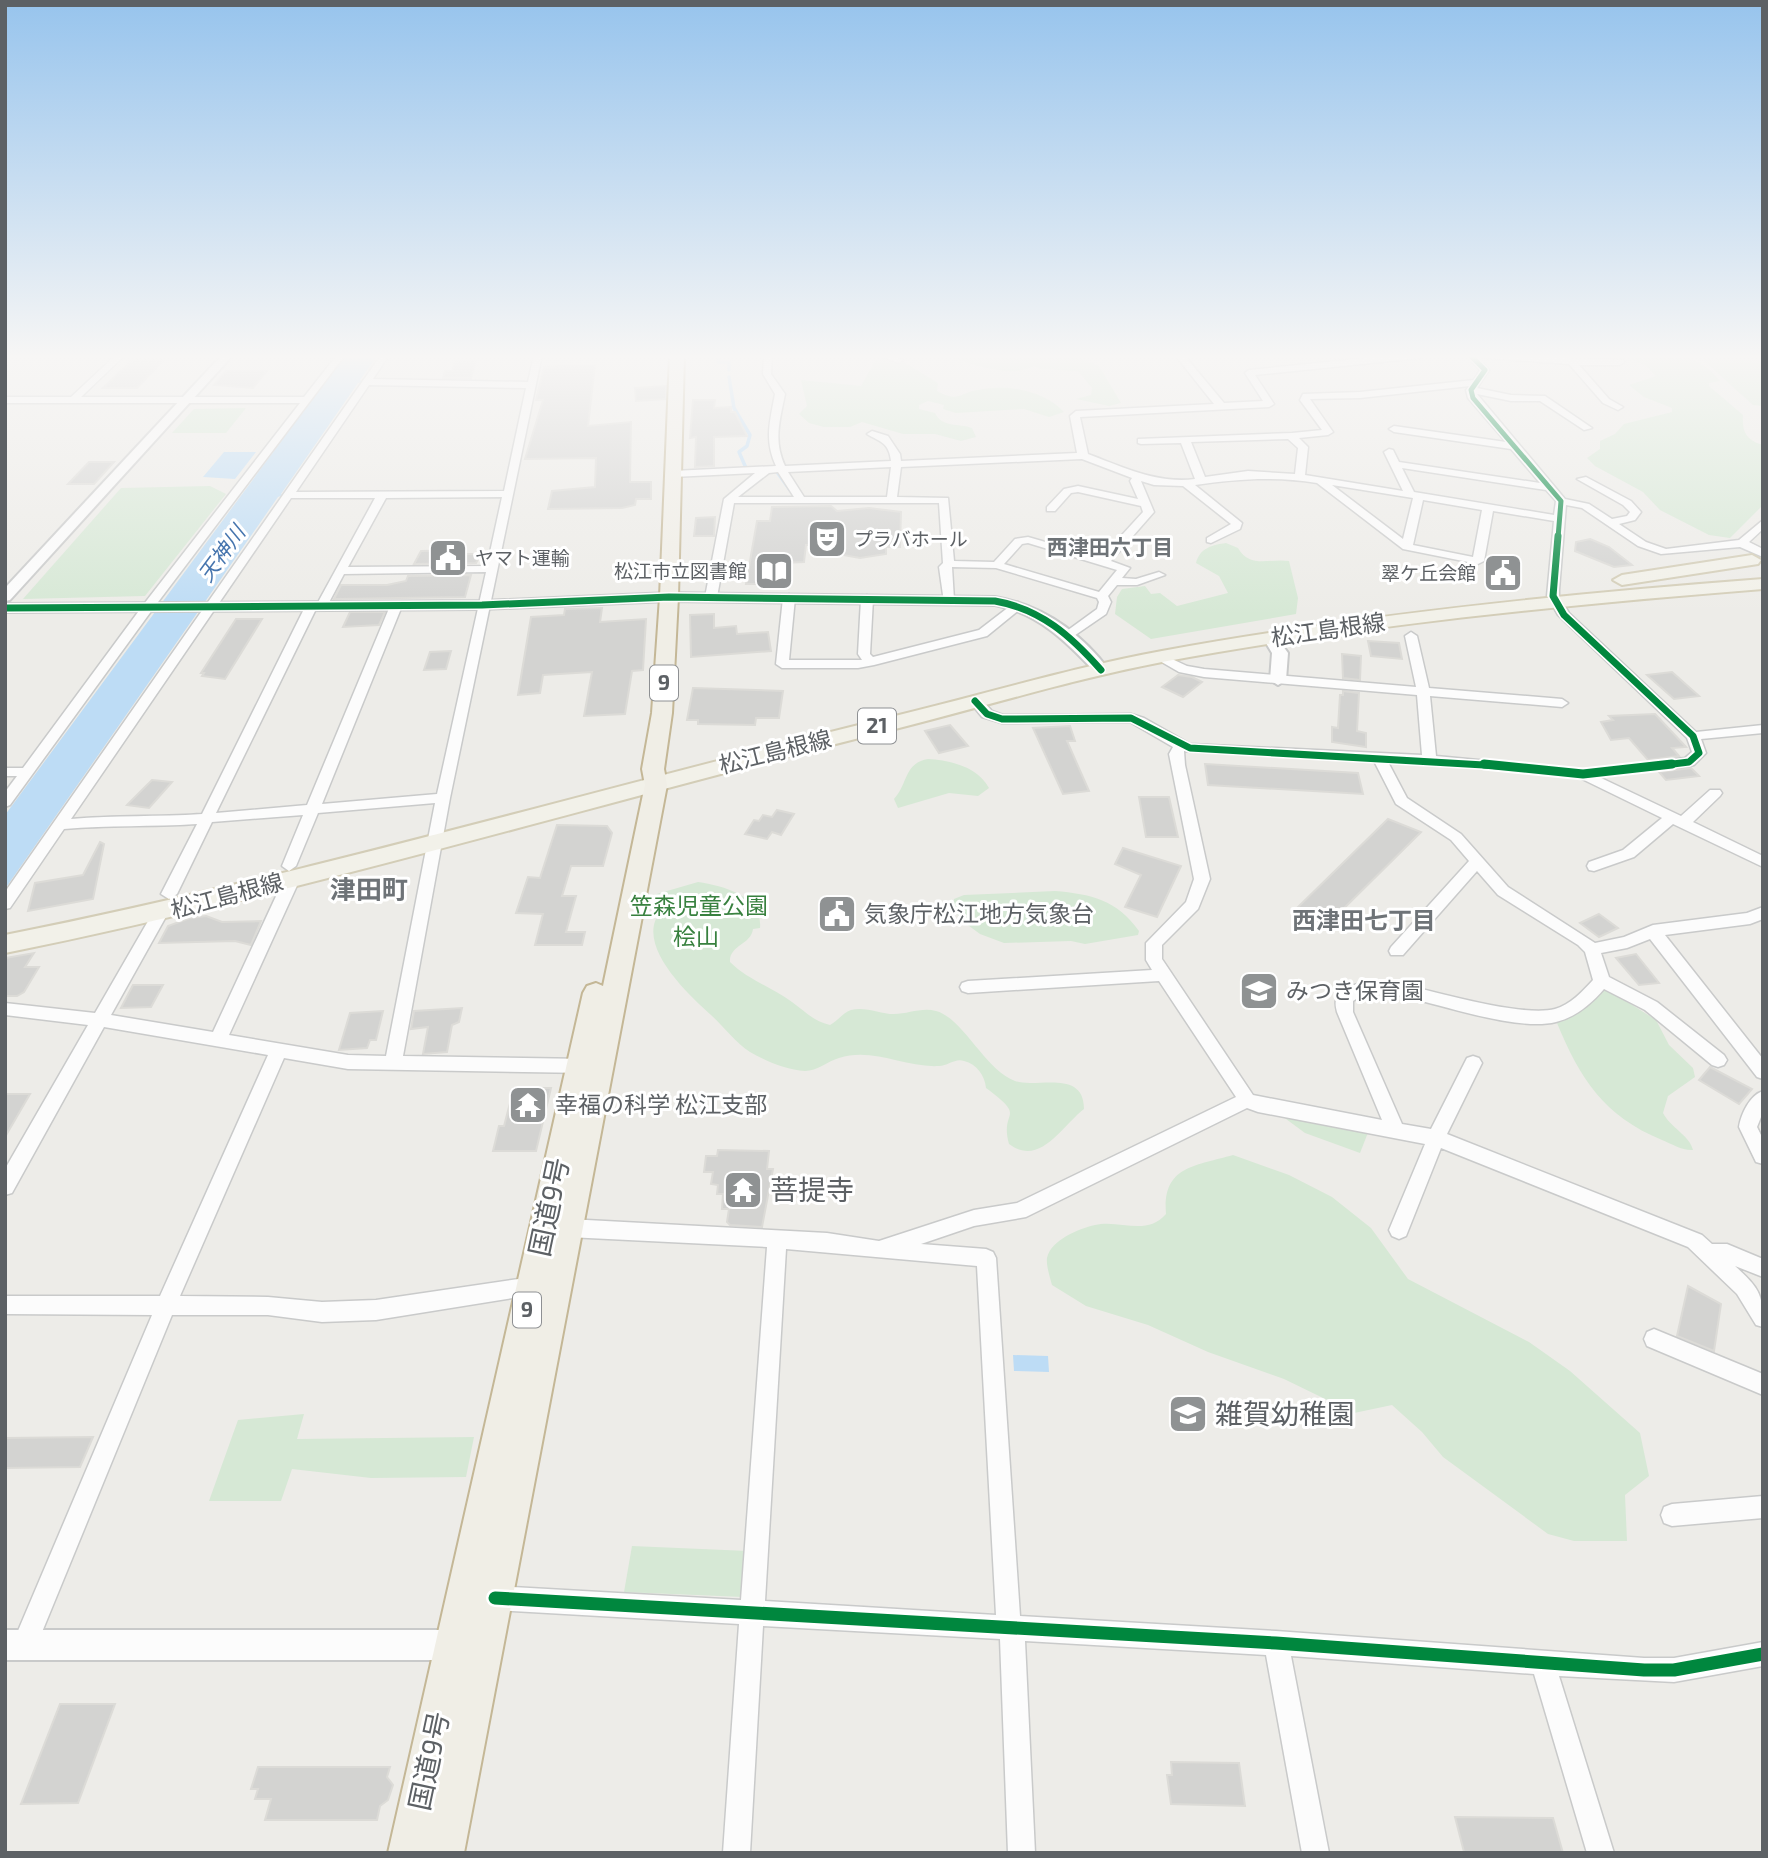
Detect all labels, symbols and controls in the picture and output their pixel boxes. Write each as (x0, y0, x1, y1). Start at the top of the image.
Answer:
theatre icon: プラバホール (806, 518, 848, 560)
water label: 天神川 (192, 519, 251, 586)
place label: プラバホール (854, 527, 968, 550)
district label: 西津田六丁目 (1047, 534, 1173, 559)
public building icon: ヤマト運輸 (427, 537, 469, 579)
place label: ヤマト運輸 (475, 546, 570, 569)
library icon: 松江市立図書館 (753, 550, 795, 592)
public building icon: 翠ケ丘会館 (1482, 552, 1524, 594)
place label: 松江市立図書館 (614, 559, 747, 582)
place label: 翠ケ丘会館 (1381, 561, 1476, 584)
street label: 松江島根線 (1269, 607, 1387, 651)
road number: 9 (650, 666, 678, 700)
road number: 21 (858, 708, 896, 744)
street label: 松江島根線 (716, 724, 834, 779)
street label: 松江島根線 (168, 867, 286, 923)
district label: 津田町 (330, 873, 408, 904)
park label: 笠森児童公園 (630, 891, 768, 919)
public building icon: 気象庁松江地方気象台 (816, 893, 858, 935)
place label: 気象庁松江地方気象台 (864, 899, 1094, 927)
district label: 西津田七丁目 (1292, 905, 1436, 934)
park label: 桧山 (673, 922, 719, 950)
school or university icon: みつき保育園 (1238, 970, 1280, 1012)
place label: みつき保育園 (1286, 976, 1424, 1004)
temple icon: 幸福の科学 松江支部 (507, 1084, 549, 1126)
place label: 幸福の科学 松江支部 (555, 1090, 767, 1118)
street label: 国道9号 (521, 1154, 575, 1259)
temple icon: 菩提寺 (722, 1169, 764, 1211)
place label: 菩提寺 (770, 1172, 854, 1206)
road number: 9 (513, 1292, 541, 1328)
school or university icon: 雑賀幼稚園 (1167, 1393, 1209, 1435)
place label: 雑賀幼稚園 (1215, 1396, 1355, 1430)
street label: 国道9号 (401, 1708, 455, 1813)

